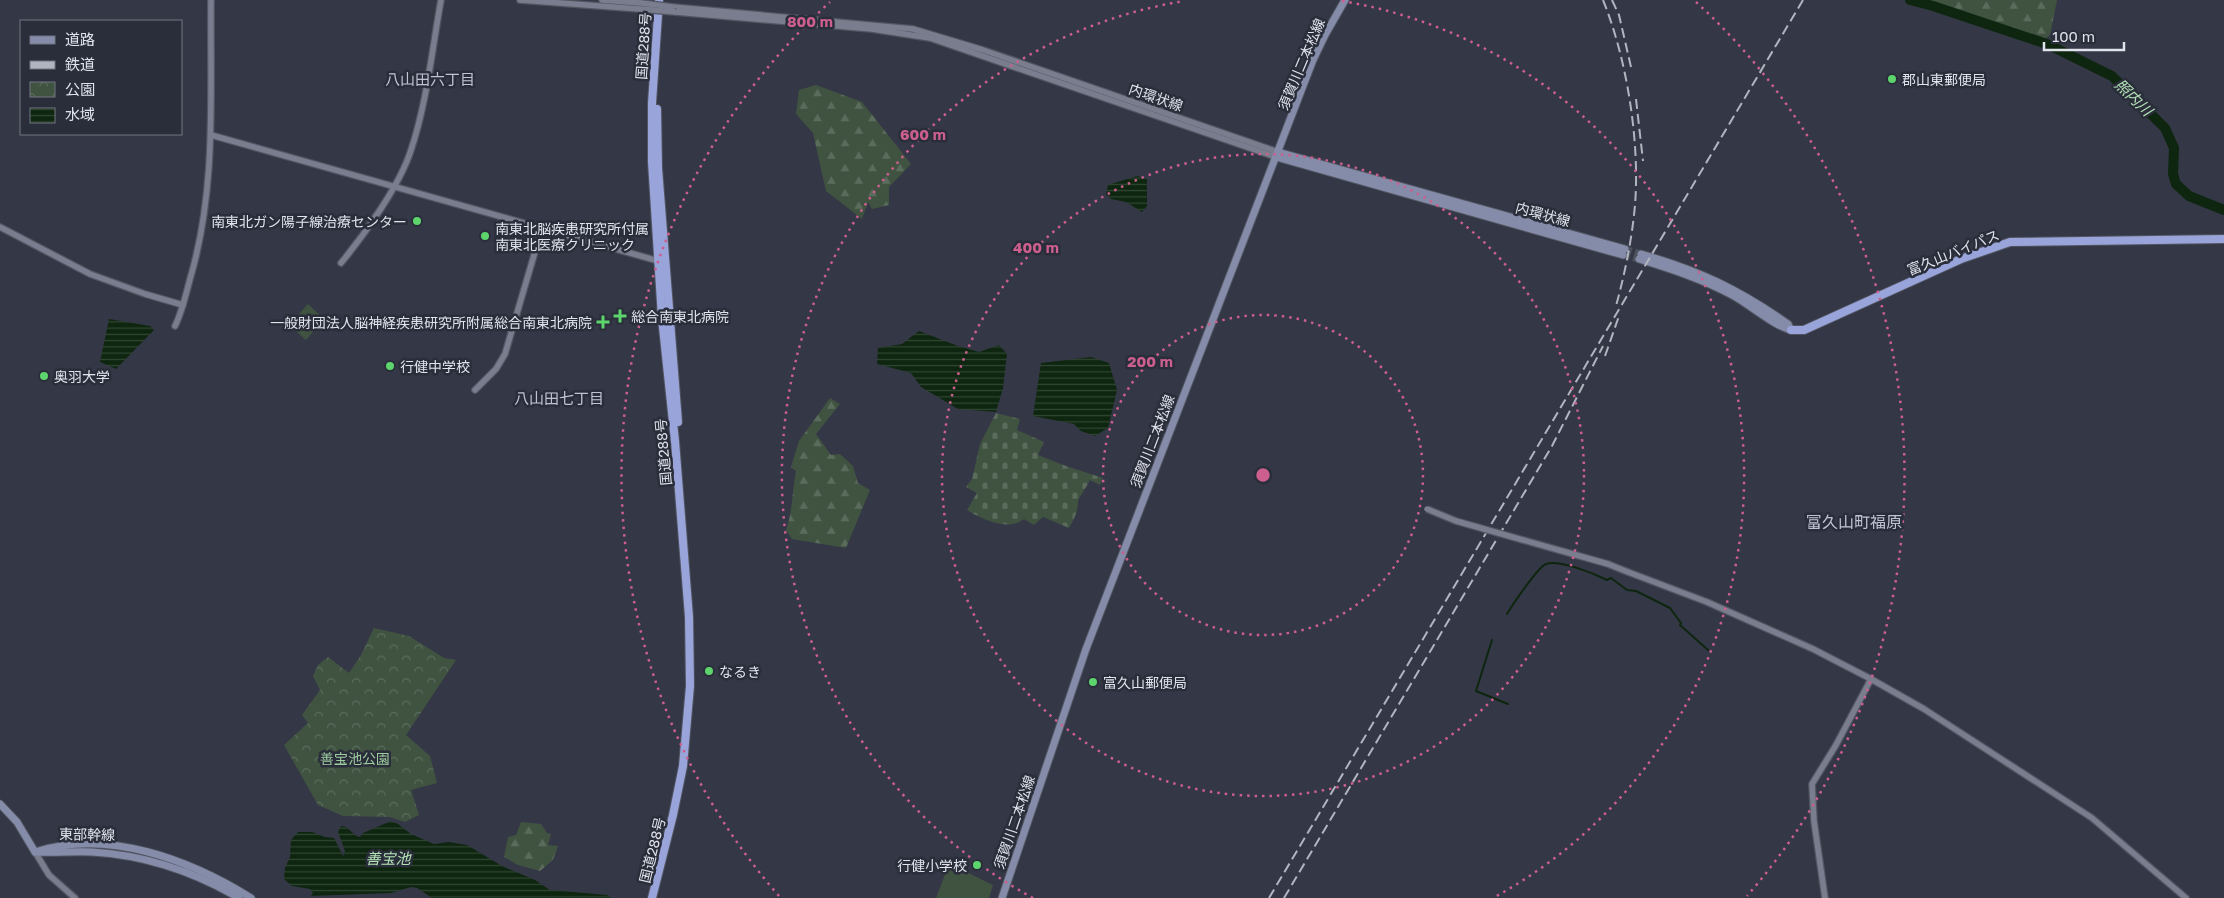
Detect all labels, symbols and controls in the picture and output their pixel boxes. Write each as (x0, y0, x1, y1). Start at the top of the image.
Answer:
street label: 国道288号 (632, 12, 654, 80)
text: 800 m (787, 12, 833, 30)
street label: 須賀川二本松線 (1274, 16, 1328, 112)
legend (20, 20, 182, 135)
scale bar (2044, 20, 2124, 52)
text: 100 m (2052, 27, 2095, 45)
text: 道路 (65, 30, 95, 48)
text: 鉄道 (65, 55, 95, 73)
district label: 八山田六丁目 (385, 70, 475, 88)
place label: 郡山東郵便局 (1902, 71, 1986, 88)
marker: 郡山東郵便局 (1886, 73, 1898, 85)
water label: 照内川 (2112, 75, 2158, 120)
text: 公園 (65, 80, 95, 98)
street label: 内環状線 (1127, 80, 1185, 114)
text: 水域 (65, 105, 95, 123)
text: 600 m (900, 125, 946, 143)
street label: 内環状線 (1514, 199, 1572, 229)
place label: 南東北ガン陽子線治療センター (211, 213, 407, 230)
marker: 南東北ガン陽子線治療センター (411, 215, 423, 227)
place label: 南東北脳疾患研究所付属 南東北医療クリニック (495, 220, 649, 253)
street label: 富久山バイパス (1905, 226, 2001, 278)
marker: 南東北脳疾患研究所付属 南東北医療クリニック (479, 230, 491, 242)
text: 400 m (1013, 238, 1059, 256)
place label: 総合南東北病院 (631, 308, 729, 325)
marker: 総合南東北病院 (613, 309, 627, 323)
place label: 一般財団法人脳神経疾患研究所附属総合南東北病院 (270, 314, 592, 331)
marker: 一般財団法人脳神経疾患研究所附属総合南東北病院 (596, 315, 610, 329)
text: 200 m (1127, 352, 1173, 370)
place label: 行健中学校 (400, 358, 470, 375)
marker: 行健中学校 (384, 360, 396, 372)
place label: 奥羽大学 (54, 368, 110, 385)
marker: 奥羽大学 (38, 370, 50, 382)
district label: 八山田七丁目 (514, 389, 604, 407)
street label: 須賀川二本松線 (1127, 392, 1177, 490)
street label: 国道288号 (652, 418, 674, 486)
centre of rings (1254, 466, 1272, 484)
district label: 富久山町福原 (1806, 512, 1902, 532)
place label: なるき (719, 663, 761, 680)
marker: なるき (703, 665, 715, 677)
place label: 富久山郵便局 (1103, 674, 1187, 691)
marker: 富久山郵便局 (1087, 676, 1099, 688)
park label: 善宝池公園 (320, 750, 390, 767)
street label: 須賀川二本松線 (990, 773, 1038, 871)
street label: 国道288号 (636, 815, 668, 885)
street label: 東部幹線 (59, 825, 115, 843)
water label: 善宝池 (365, 849, 412, 867)
place label: 行健小学校 (897, 857, 967, 874)
marker: 行健小学校 (971, 859, 983, 871)

